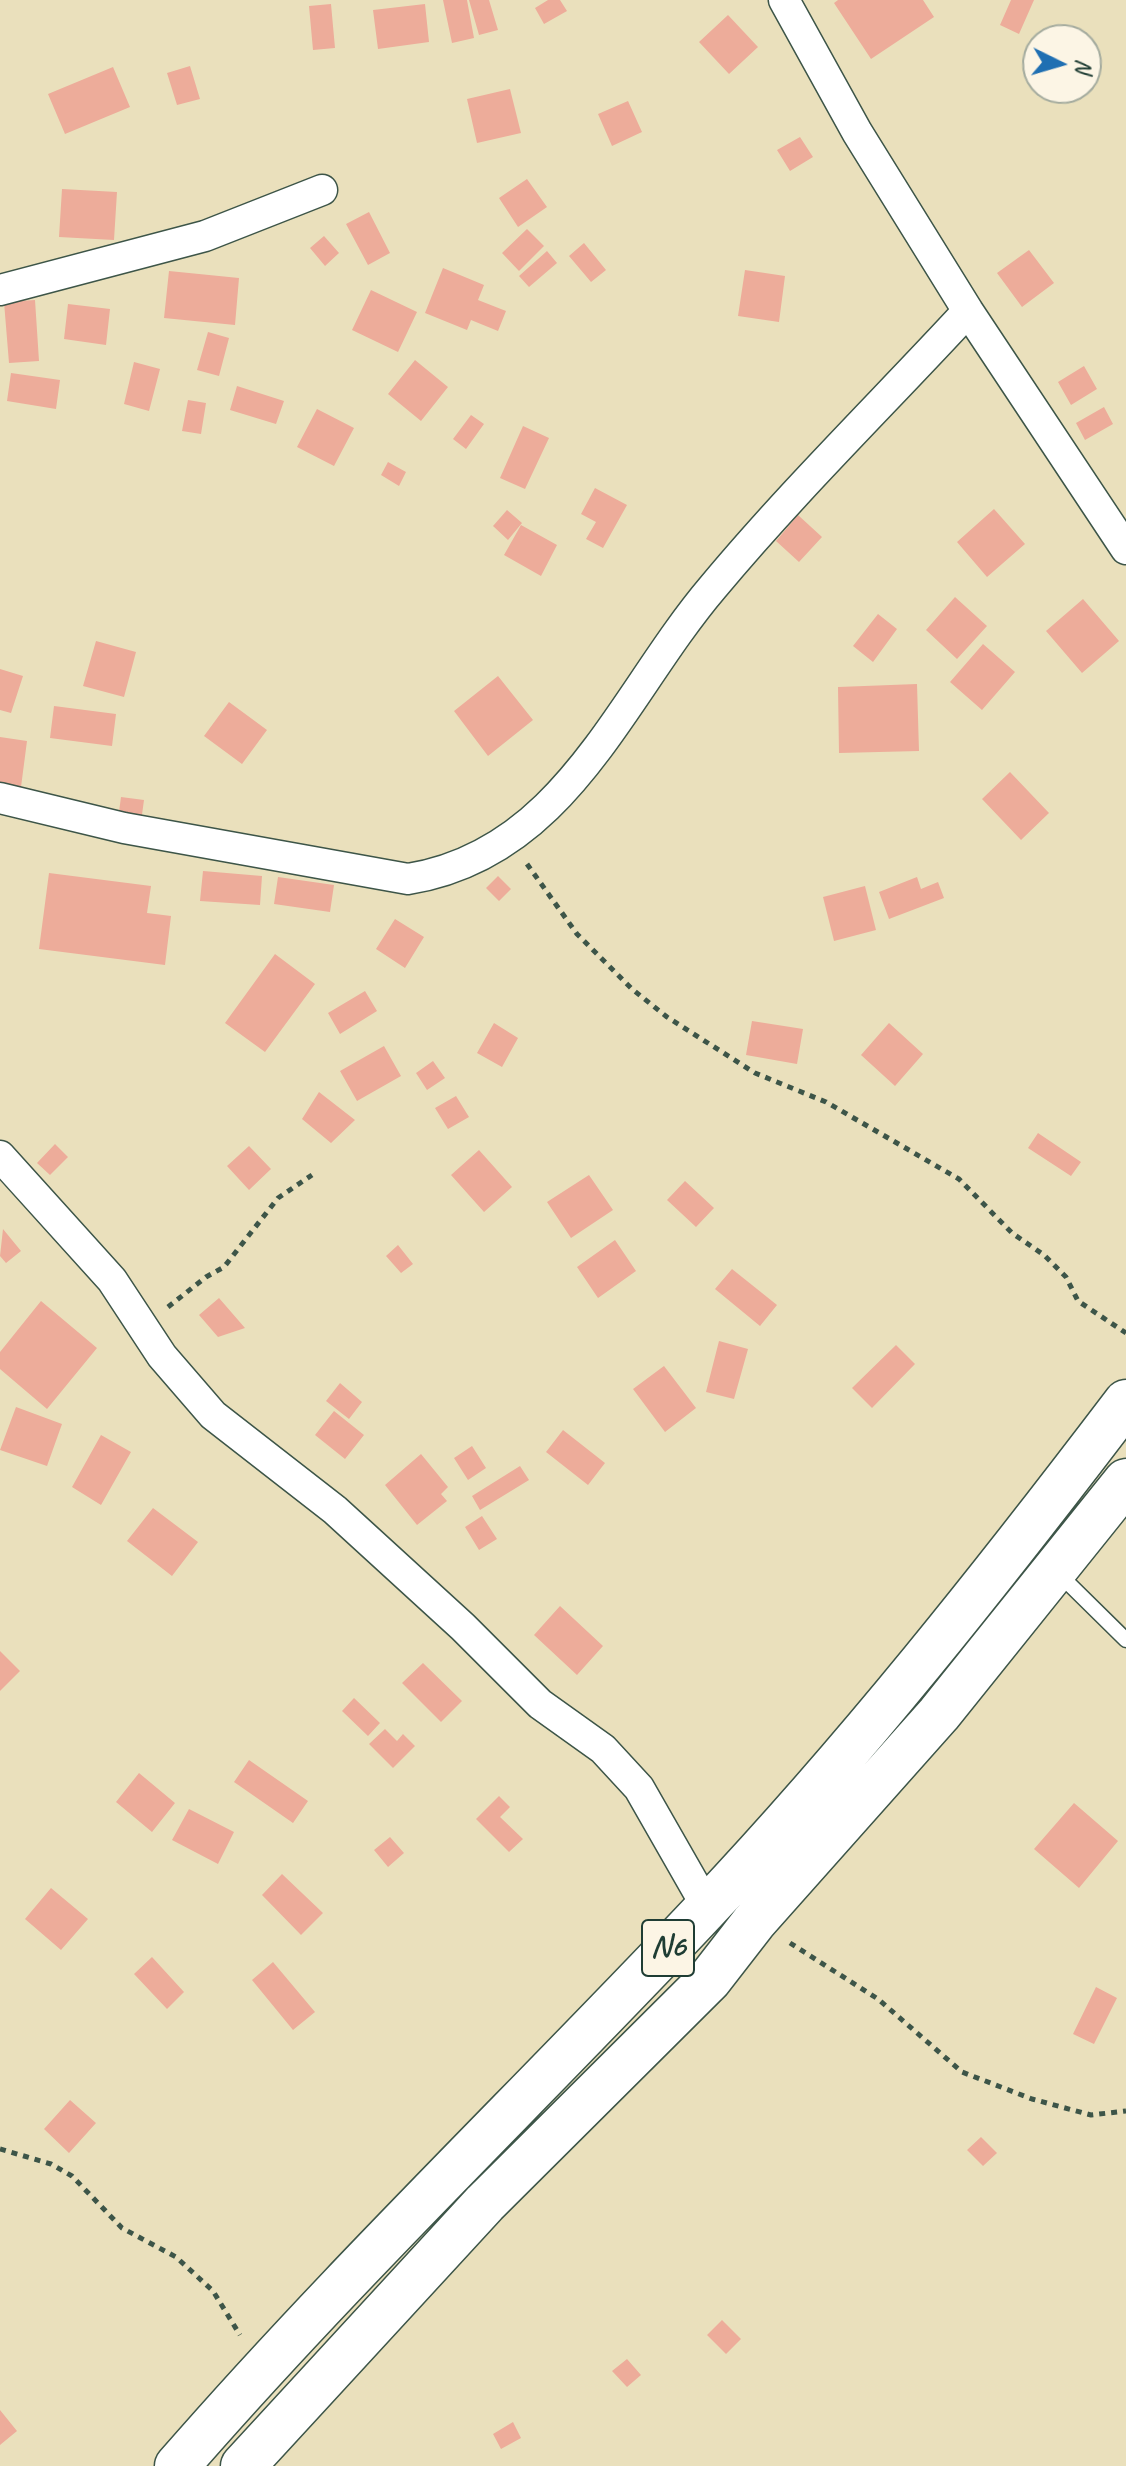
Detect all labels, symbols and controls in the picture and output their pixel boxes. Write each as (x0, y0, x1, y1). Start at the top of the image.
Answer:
north arrow (1022, 24, 1102, 104)
text: N (1069, 58, 1098, 74)
road number: N6 (642, 1920, 694, 1976)

